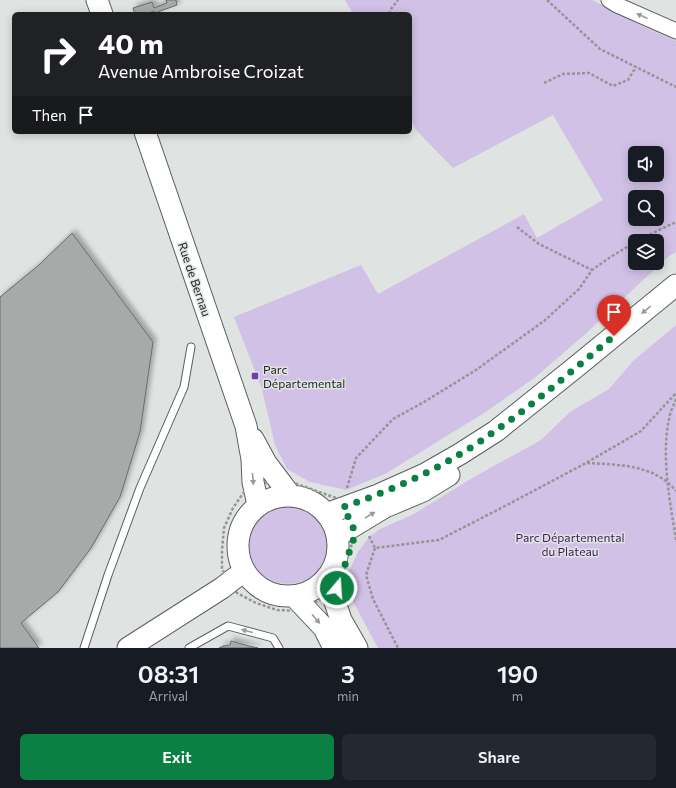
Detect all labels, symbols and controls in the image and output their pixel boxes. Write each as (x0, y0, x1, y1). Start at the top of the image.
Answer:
one-way arrow (636, 13, 648, 19)
text: 40 m (98, 26, 164, 60)
icon: right (32, 28, 84, 80)
text: Avenue Ambroise Croizat (98, 60, 304, 82)
icon: arrive (75, 104, 97, 126)
text: Then (32, 106, 67, 124)
map controls (628, 146, 664, 270)
button: sound (628, 146, 664, 182)
button: search (628, 190, 664, 226)
button: layers (628, 234, 664, 270)
street label: Rue de Bernau (176, 240, 214, 318)
pin (597, 295, 631, 336)
icon: arrive (603, 301, 625, 323)
one-way arrow (640, 305, 651, 314)
place label: Parc Départemental (263, 362, 345, 390)
marker: Parc Départemental (250, 371, 260, 381)
one-way arrow (249, 473, 256, 485)
one-way arrow (364, 512, 376, 519)
park label: Parc Départemental du Plateau (515, 530, 625, 558)
position arrow (316, 567, 358, 609)
one-way arrow (311, 614, 320, 624)
one-way arrow (241, 627, 254, 633)
text: 08:31 (138, 659, 199, 688)
text: 3 (341, 659, 355, 688)
text: 190 (497, 659, 538, 688)
text: Arrival (149, 688, 188, 704)
text: min (337, 688, 359, 704)
text: m (512, 688, 523, 704)
button: Exit (20, 734, 334, 780)
button: Share (342, 734, 656, 780)

